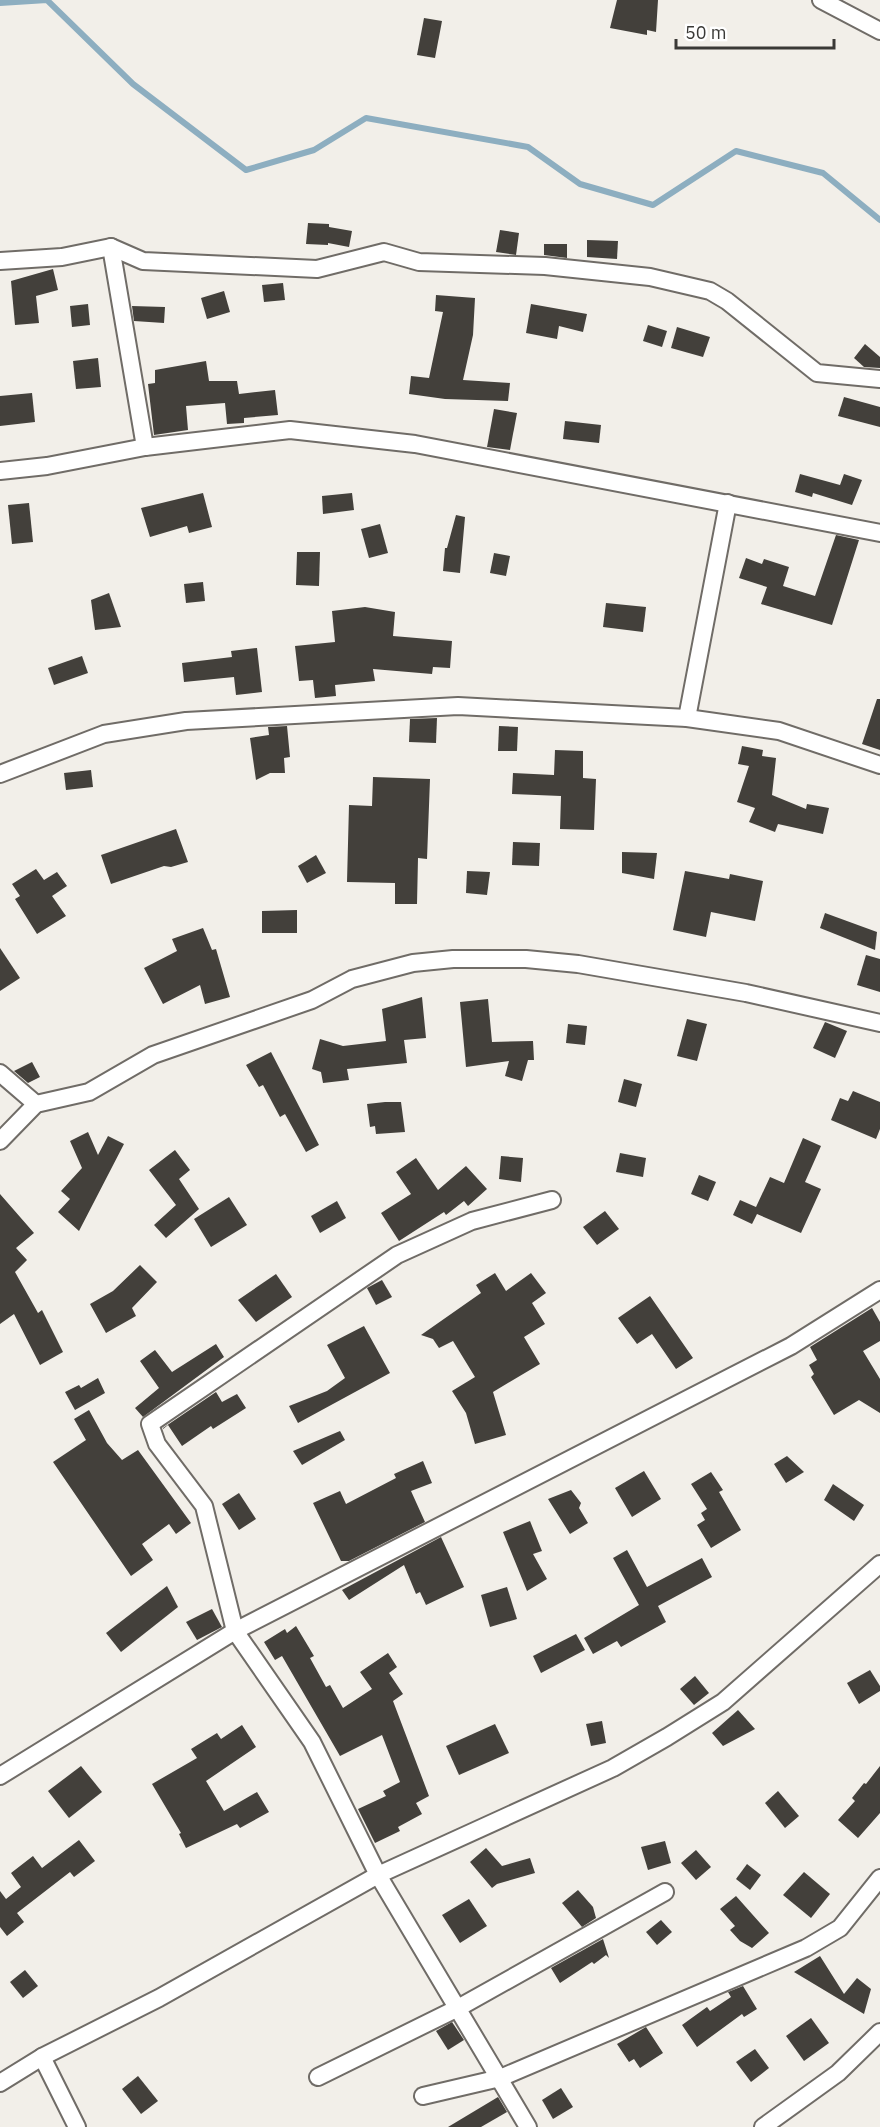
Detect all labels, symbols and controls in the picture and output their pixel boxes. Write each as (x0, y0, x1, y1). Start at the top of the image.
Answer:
scale bar (676, 12, 834, 50)
text: 50 m (685, 21, 727, 44)

